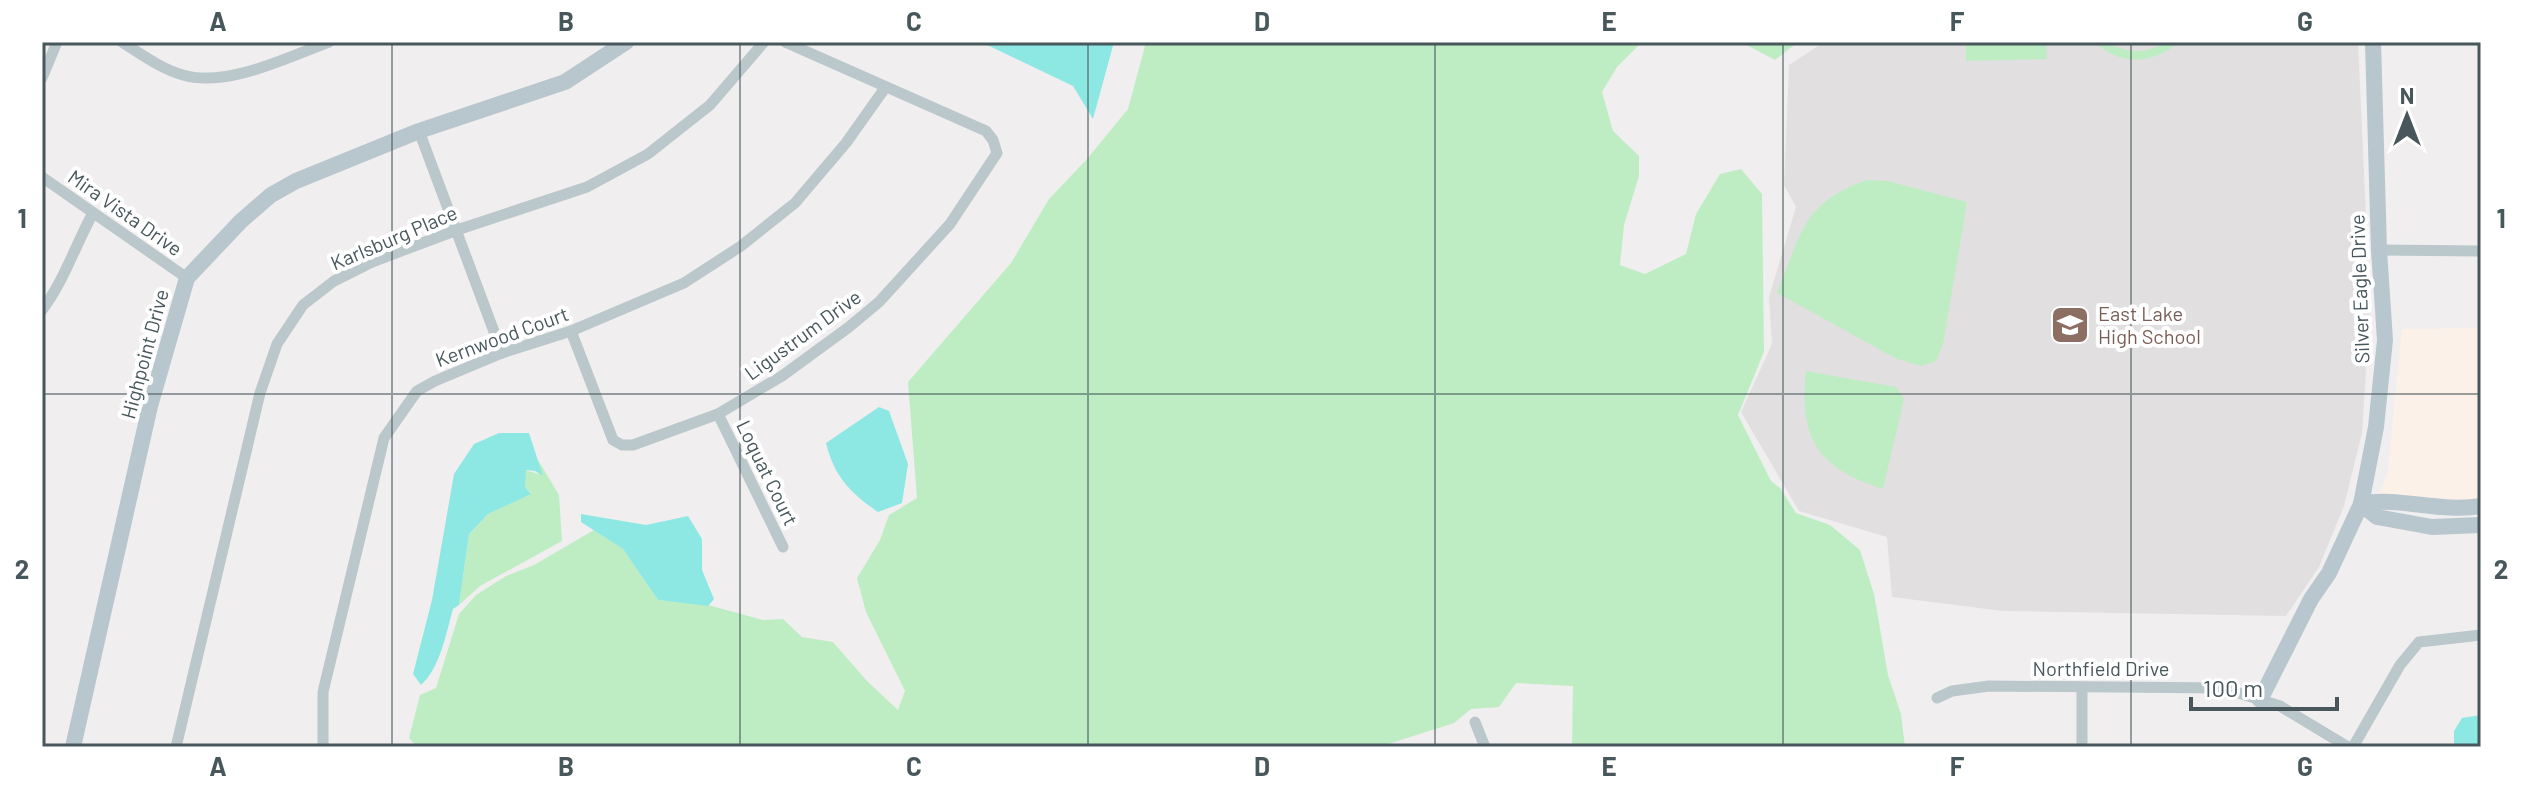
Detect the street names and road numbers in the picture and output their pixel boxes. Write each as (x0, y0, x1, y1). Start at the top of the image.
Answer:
street label: Mira Vista Drive (64, 164, 187, 260)
street label: Karlsburg Place (327, 200, 460, 274)
street label: Silver Eagle Drive (2344, 214, 2374, 364)
street label: Ligustrum Drive (740, 284, 865, 384)
street label: Highpoint Drive (115, 286, 173, 421)
street label: Kernwood Court (432, 301, 571, 371)
street label: Loquat Court (732, 416, 804, 529)
street label: Northfield Drive (2032, 656, 2170, 680)

